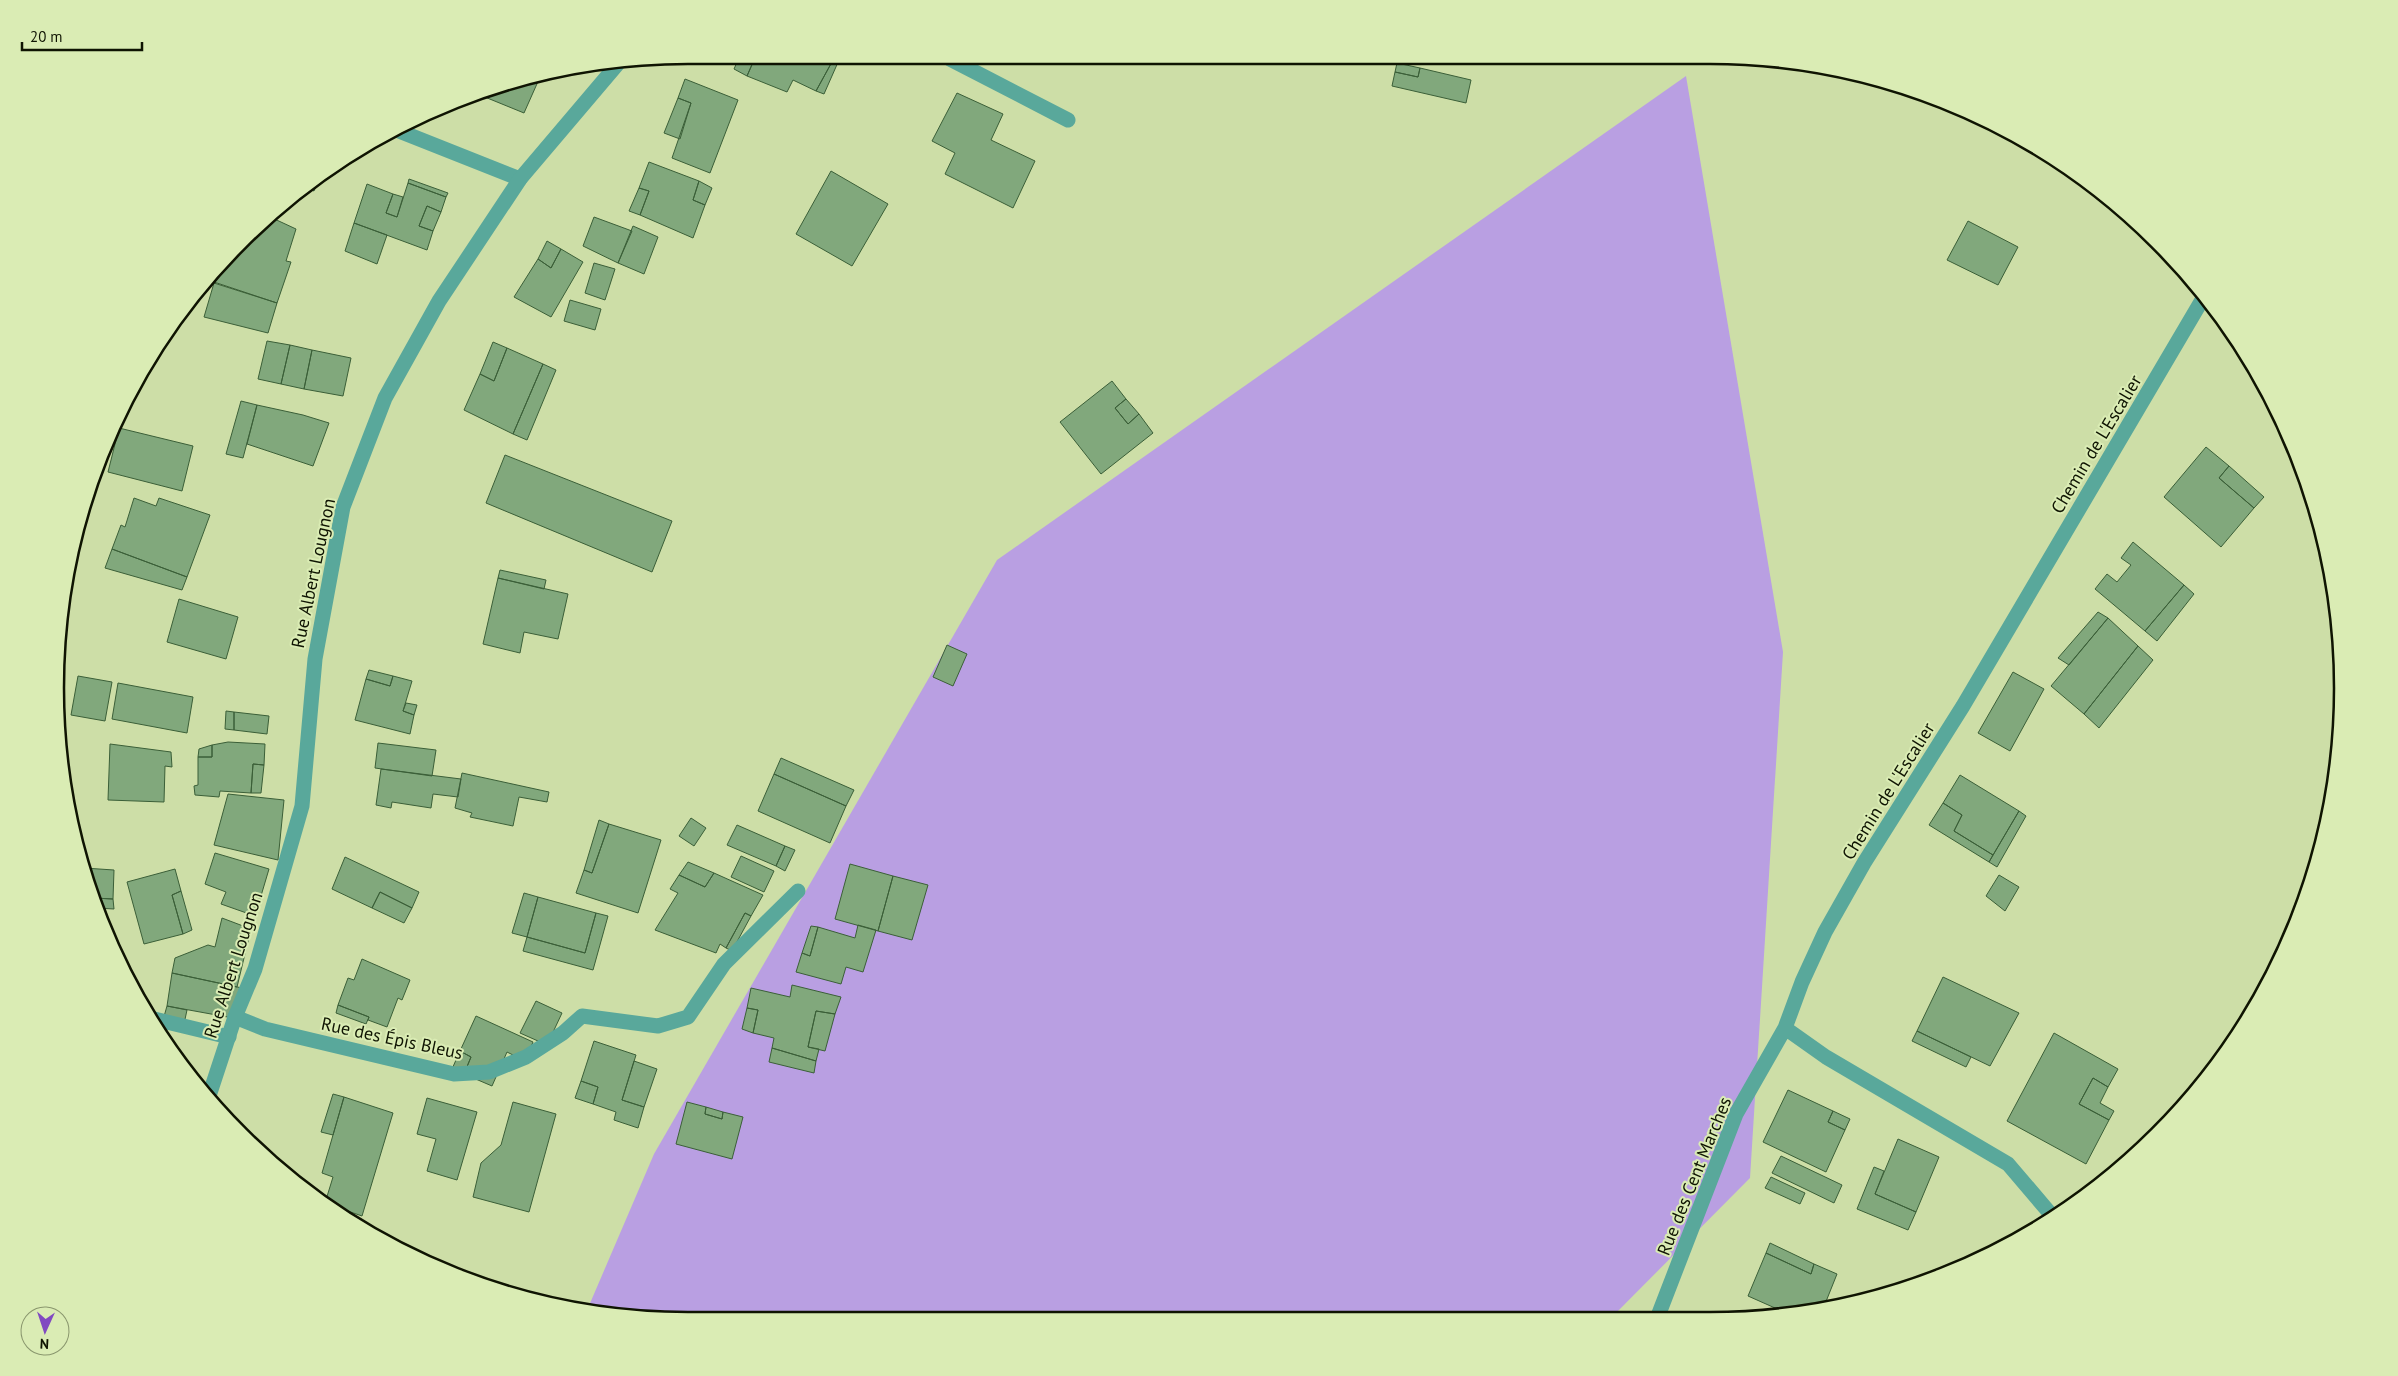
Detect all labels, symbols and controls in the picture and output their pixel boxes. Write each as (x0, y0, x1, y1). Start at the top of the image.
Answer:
scale bar (22, 20, 142, 52)
text: 20 m (30, 27, 63, 46)
street label: Chemin de L'Escalier (2046, 371, 2146, 517)
street label: Rue Albert Lougnon (286, 496, 340, 650)
street label: Chemin de L'Escalier (1836, 718, 1940, 864)
street label: Rue Albert Lougnon (199, 889, 267, 1041)
street label: Rue des Épis Bleus (319, 1012, 465, 1064)
street label: Rue des Cent Marches (1652, 1093, 1736, 1259)
north arrow (20, 1306, 70, 1356)
text: N (39, 1335, 49, 1353)

